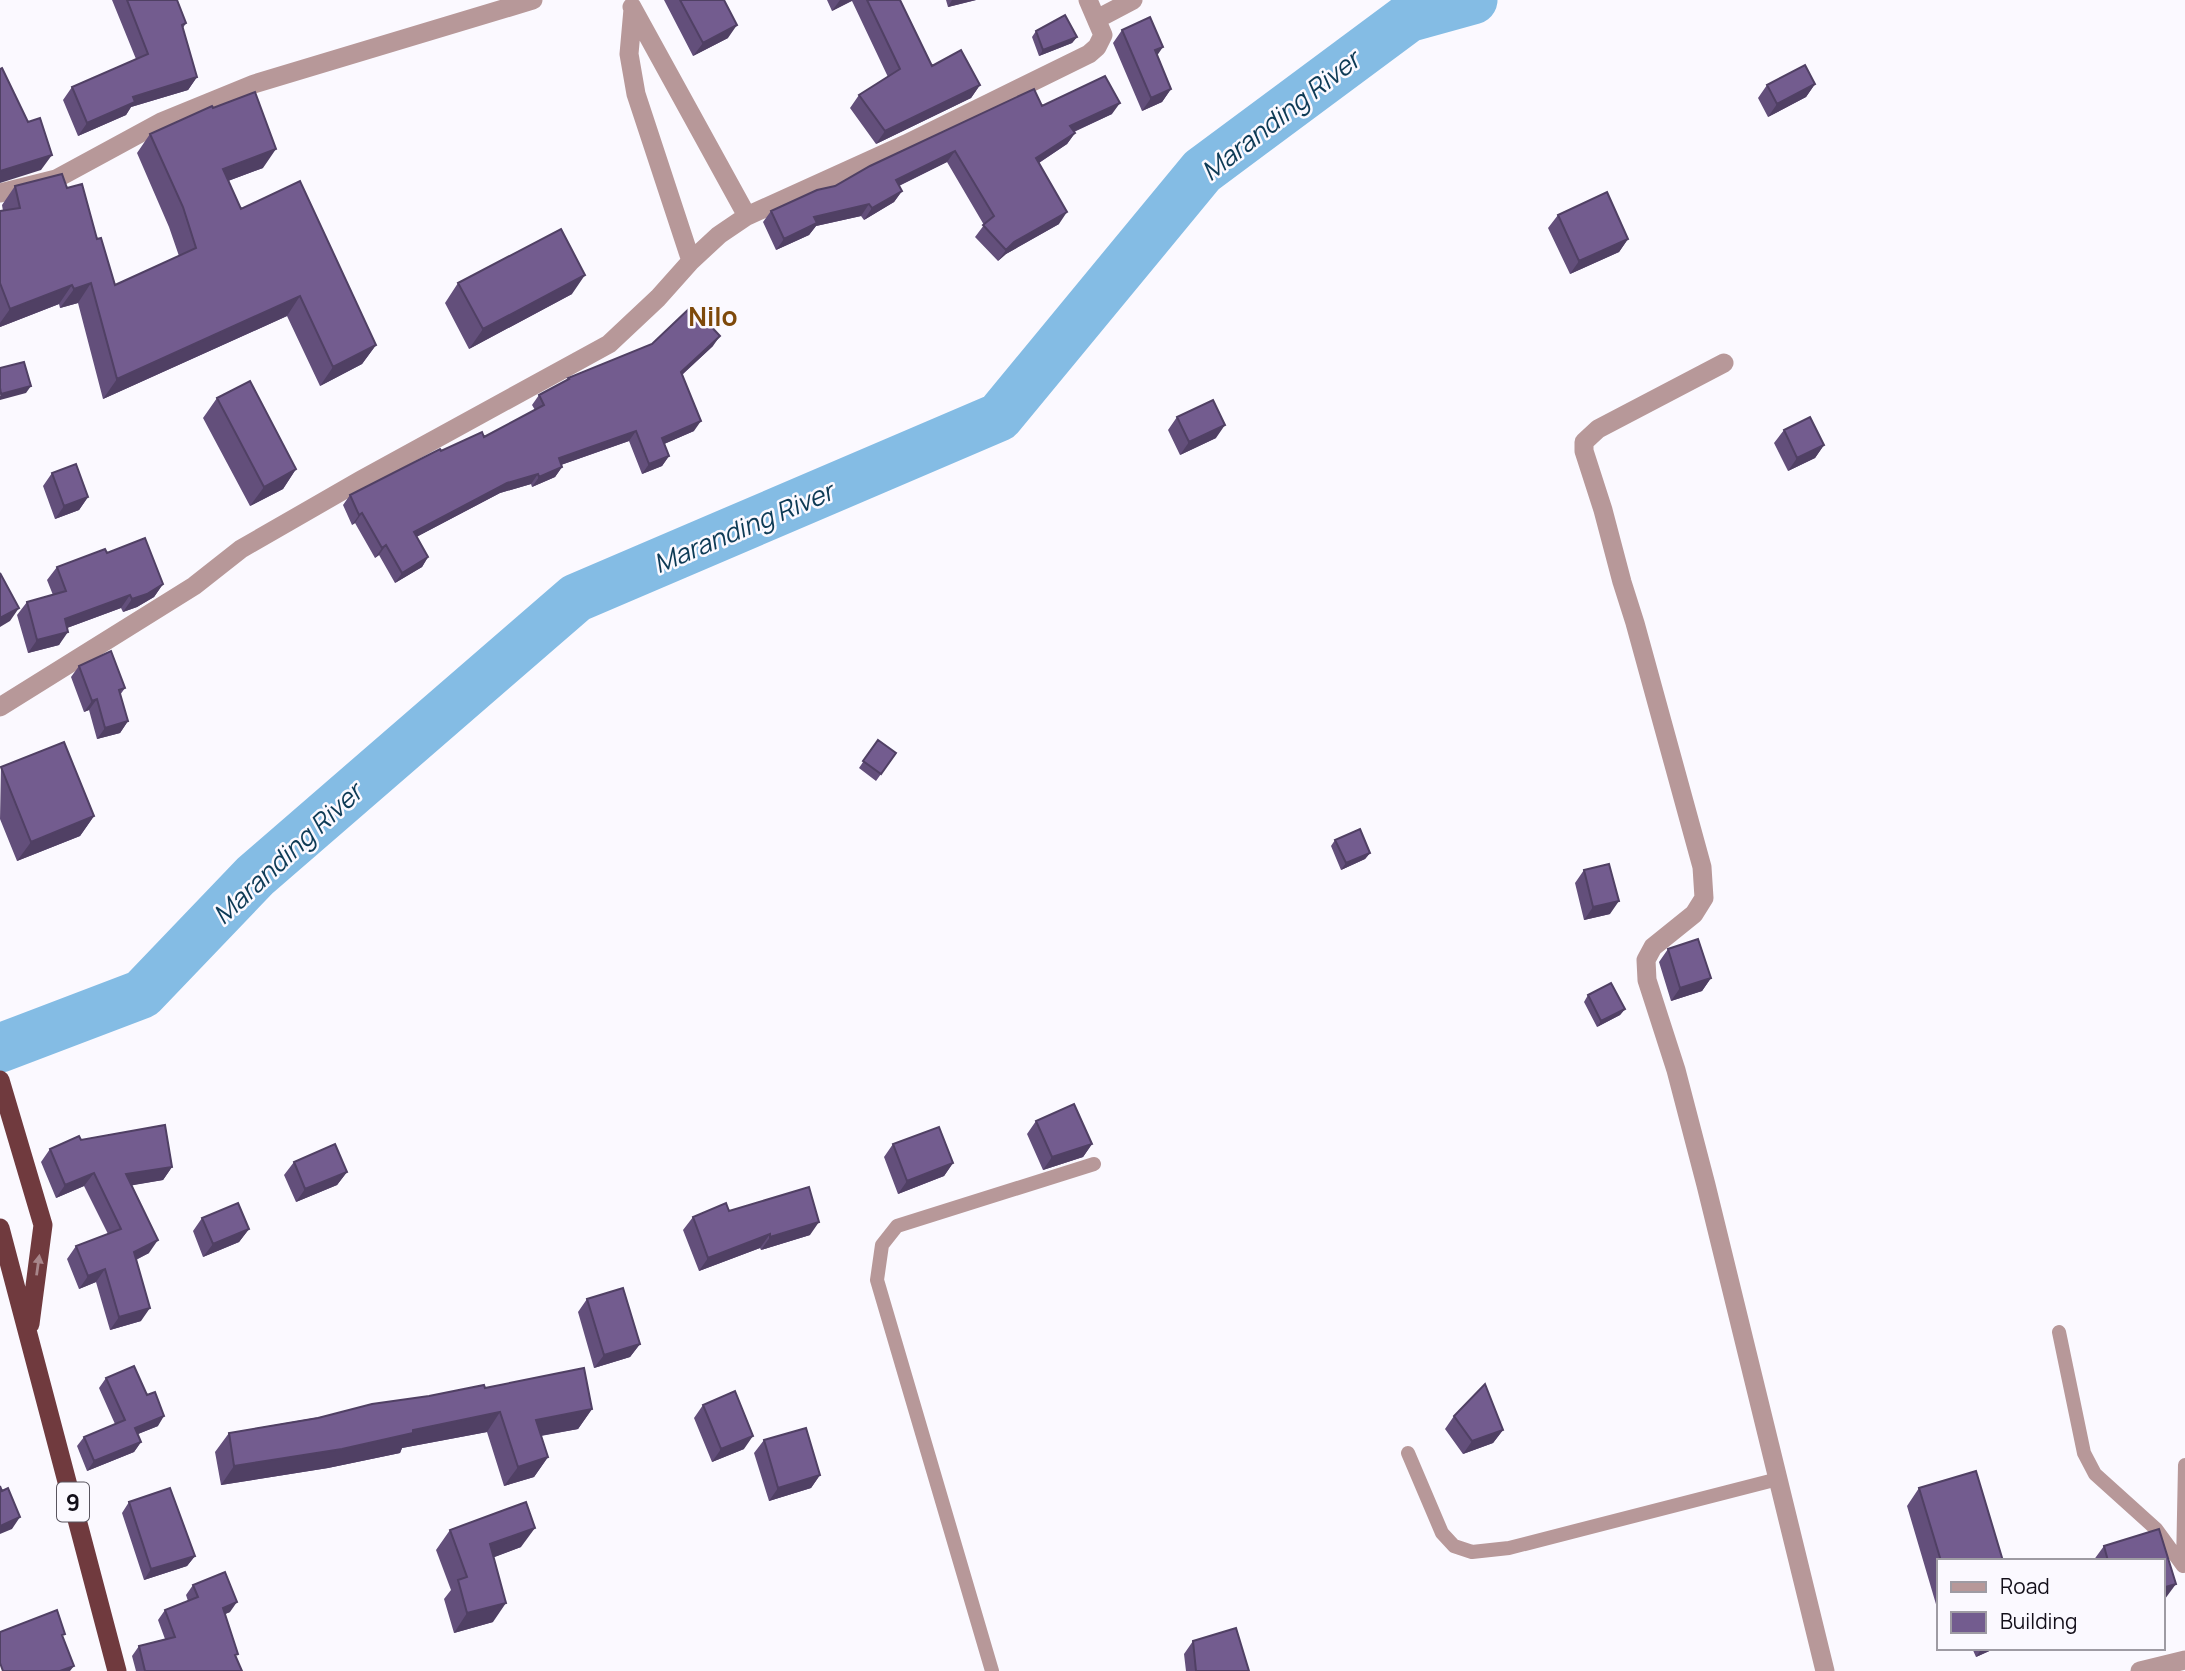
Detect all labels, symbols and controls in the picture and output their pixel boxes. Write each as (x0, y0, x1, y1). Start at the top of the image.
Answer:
water label: Maranding River (1193, 39, 1370, 188)
district label: Nilo (688, 298, 738, 334)
water label: Maranding River (648, 471, 842, 581)
water label: Maranding River (204, 772, 372, 932)
one-way arrow (33, 1253, 44, 1275)
road number: 9 (57, 1483, 89, 1522)
legend (1937, 1559, 2164, 1650)
text: Road (2000, 1572, 2050, 1600)
text: Building (2000, 1607, 2077, 1635)

